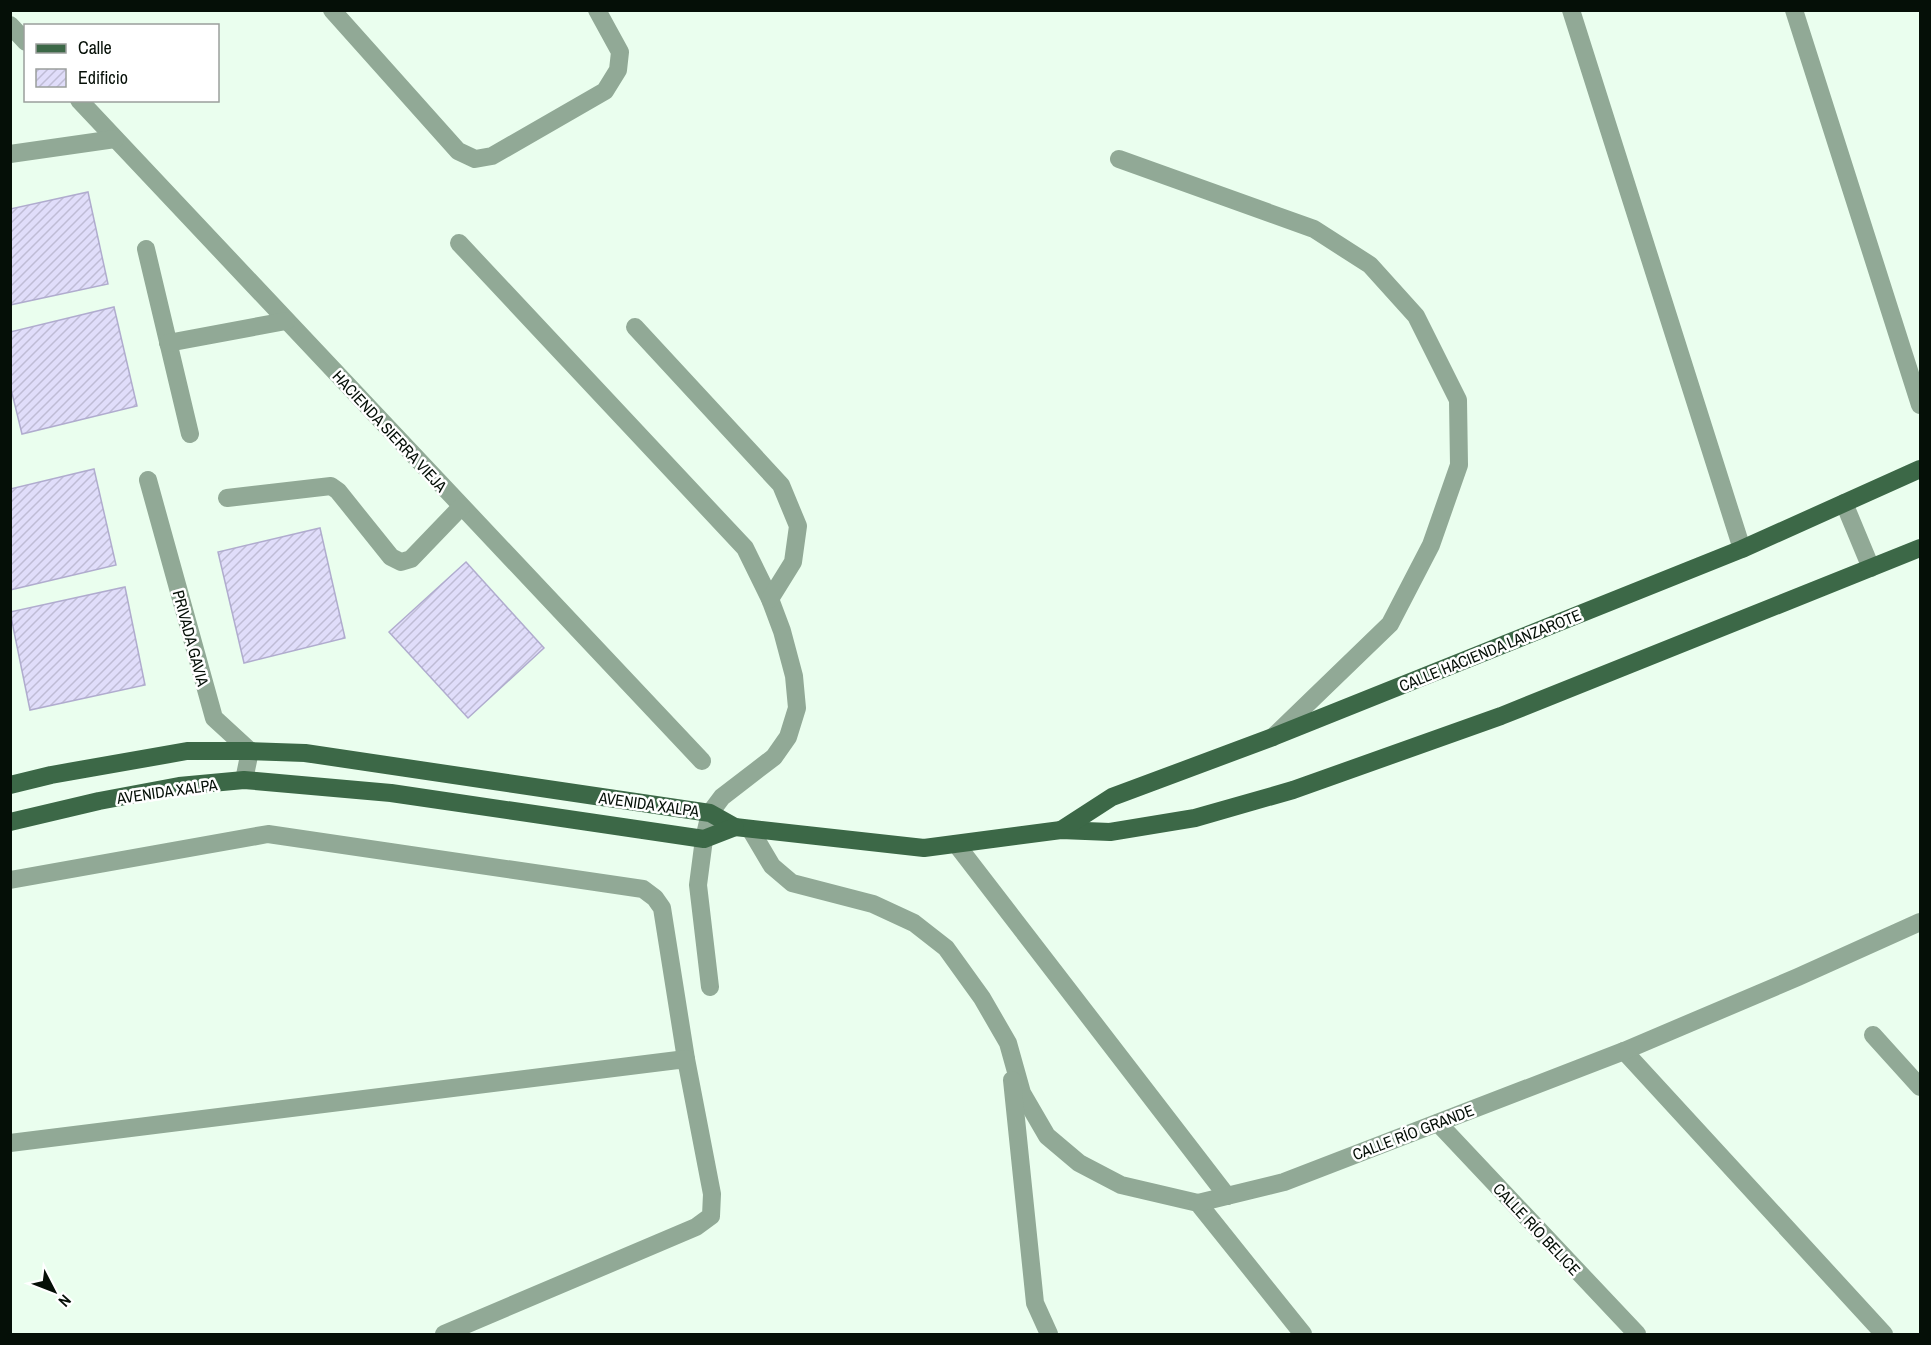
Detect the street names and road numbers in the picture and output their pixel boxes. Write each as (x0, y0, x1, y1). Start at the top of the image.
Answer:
street label: HACIENDA SIERRA VIEJA (328, 365, 452, 497)
street label: PRIVADA GAVIA (168, 587, 214, 689)
street label: CALLE HACIENDA LANZAROTE (1396, 603, 1584, 697)
street label: AVENIDA XALPA (115, 773, 219, 809)
street label: AVENIDA XALPA (597, 786, 701, 822)
street label: CALLE RÍO GRANDE (1349, 1099, 1477, 1165)
street label: CALLE RÍO BELICE (1488, 1178, 1586, 1280)

